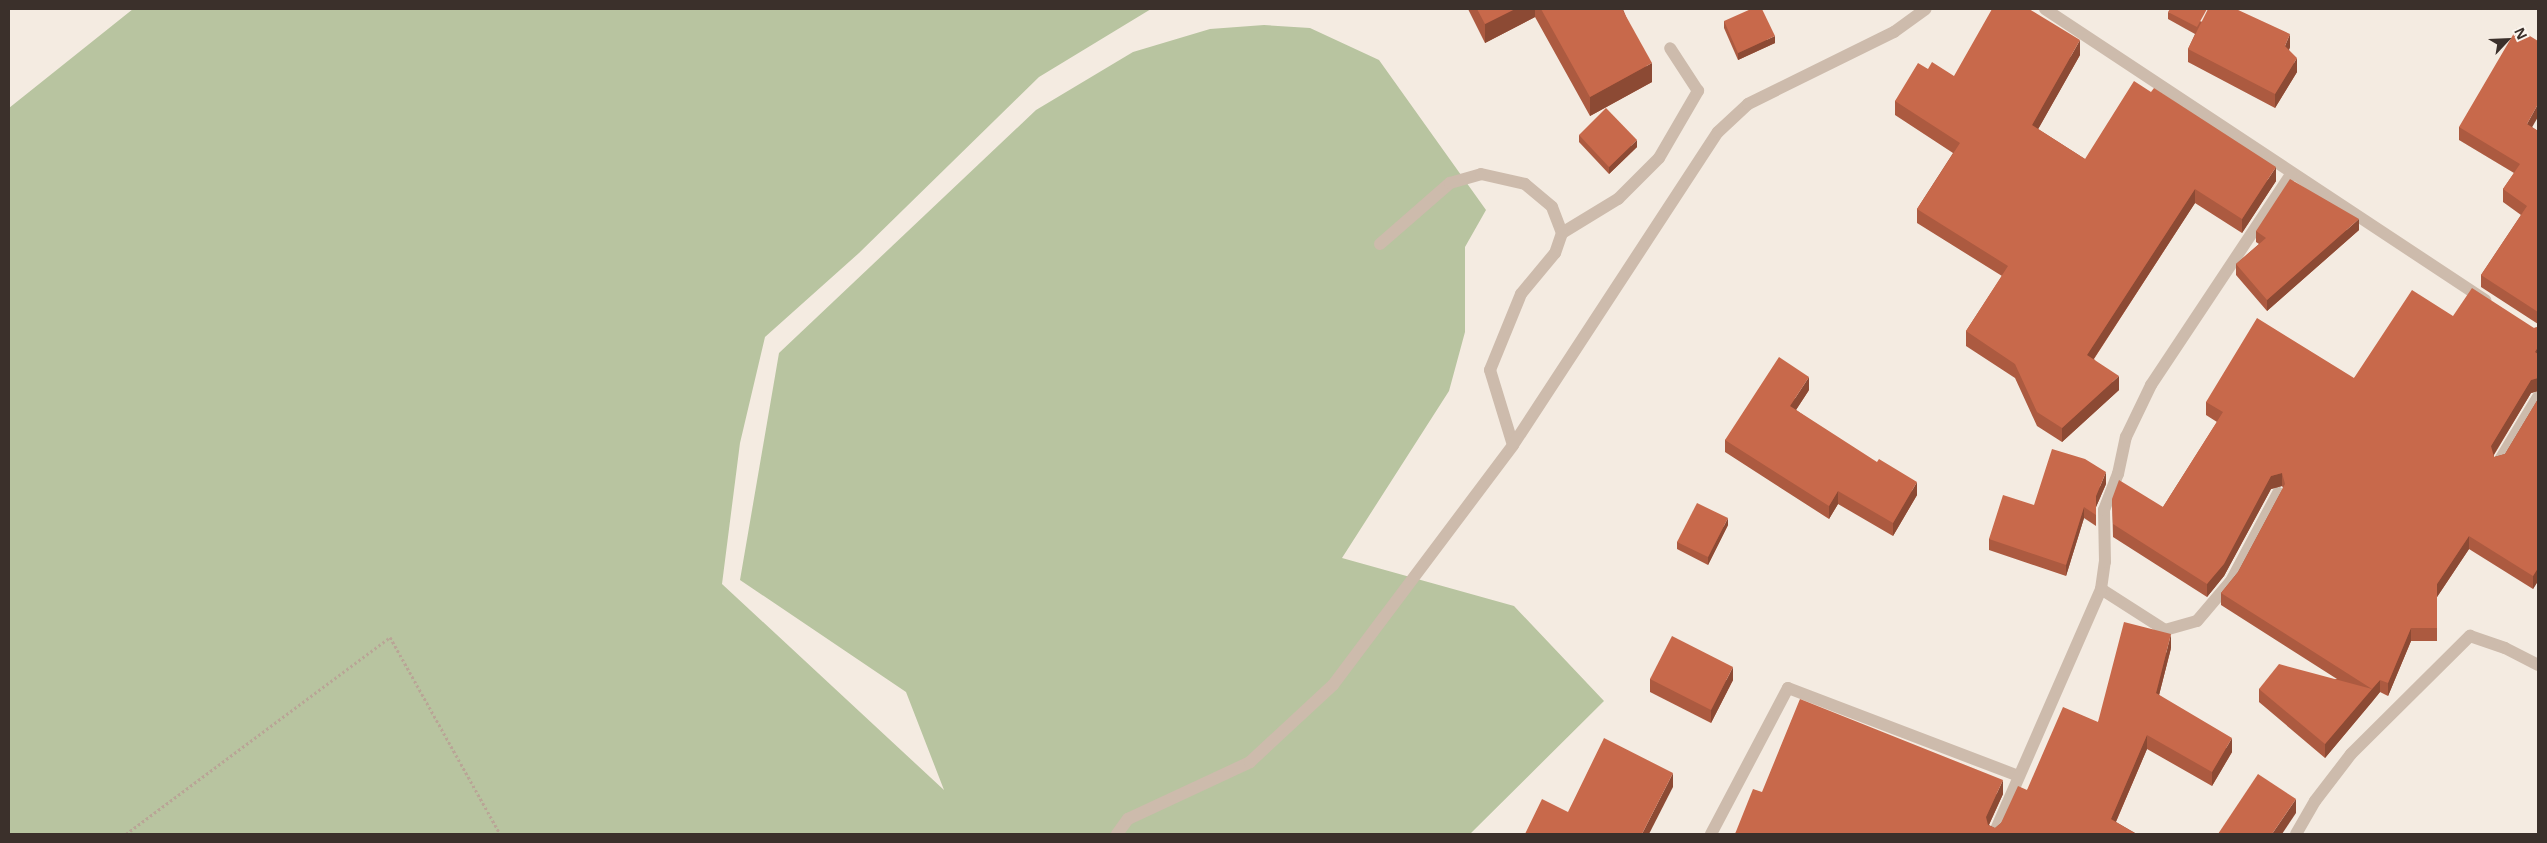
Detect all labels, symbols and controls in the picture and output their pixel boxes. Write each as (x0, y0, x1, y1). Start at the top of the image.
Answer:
north arrow (2482, 15, 2532, 65)
text: N (2510, 24, 2532, 43)

